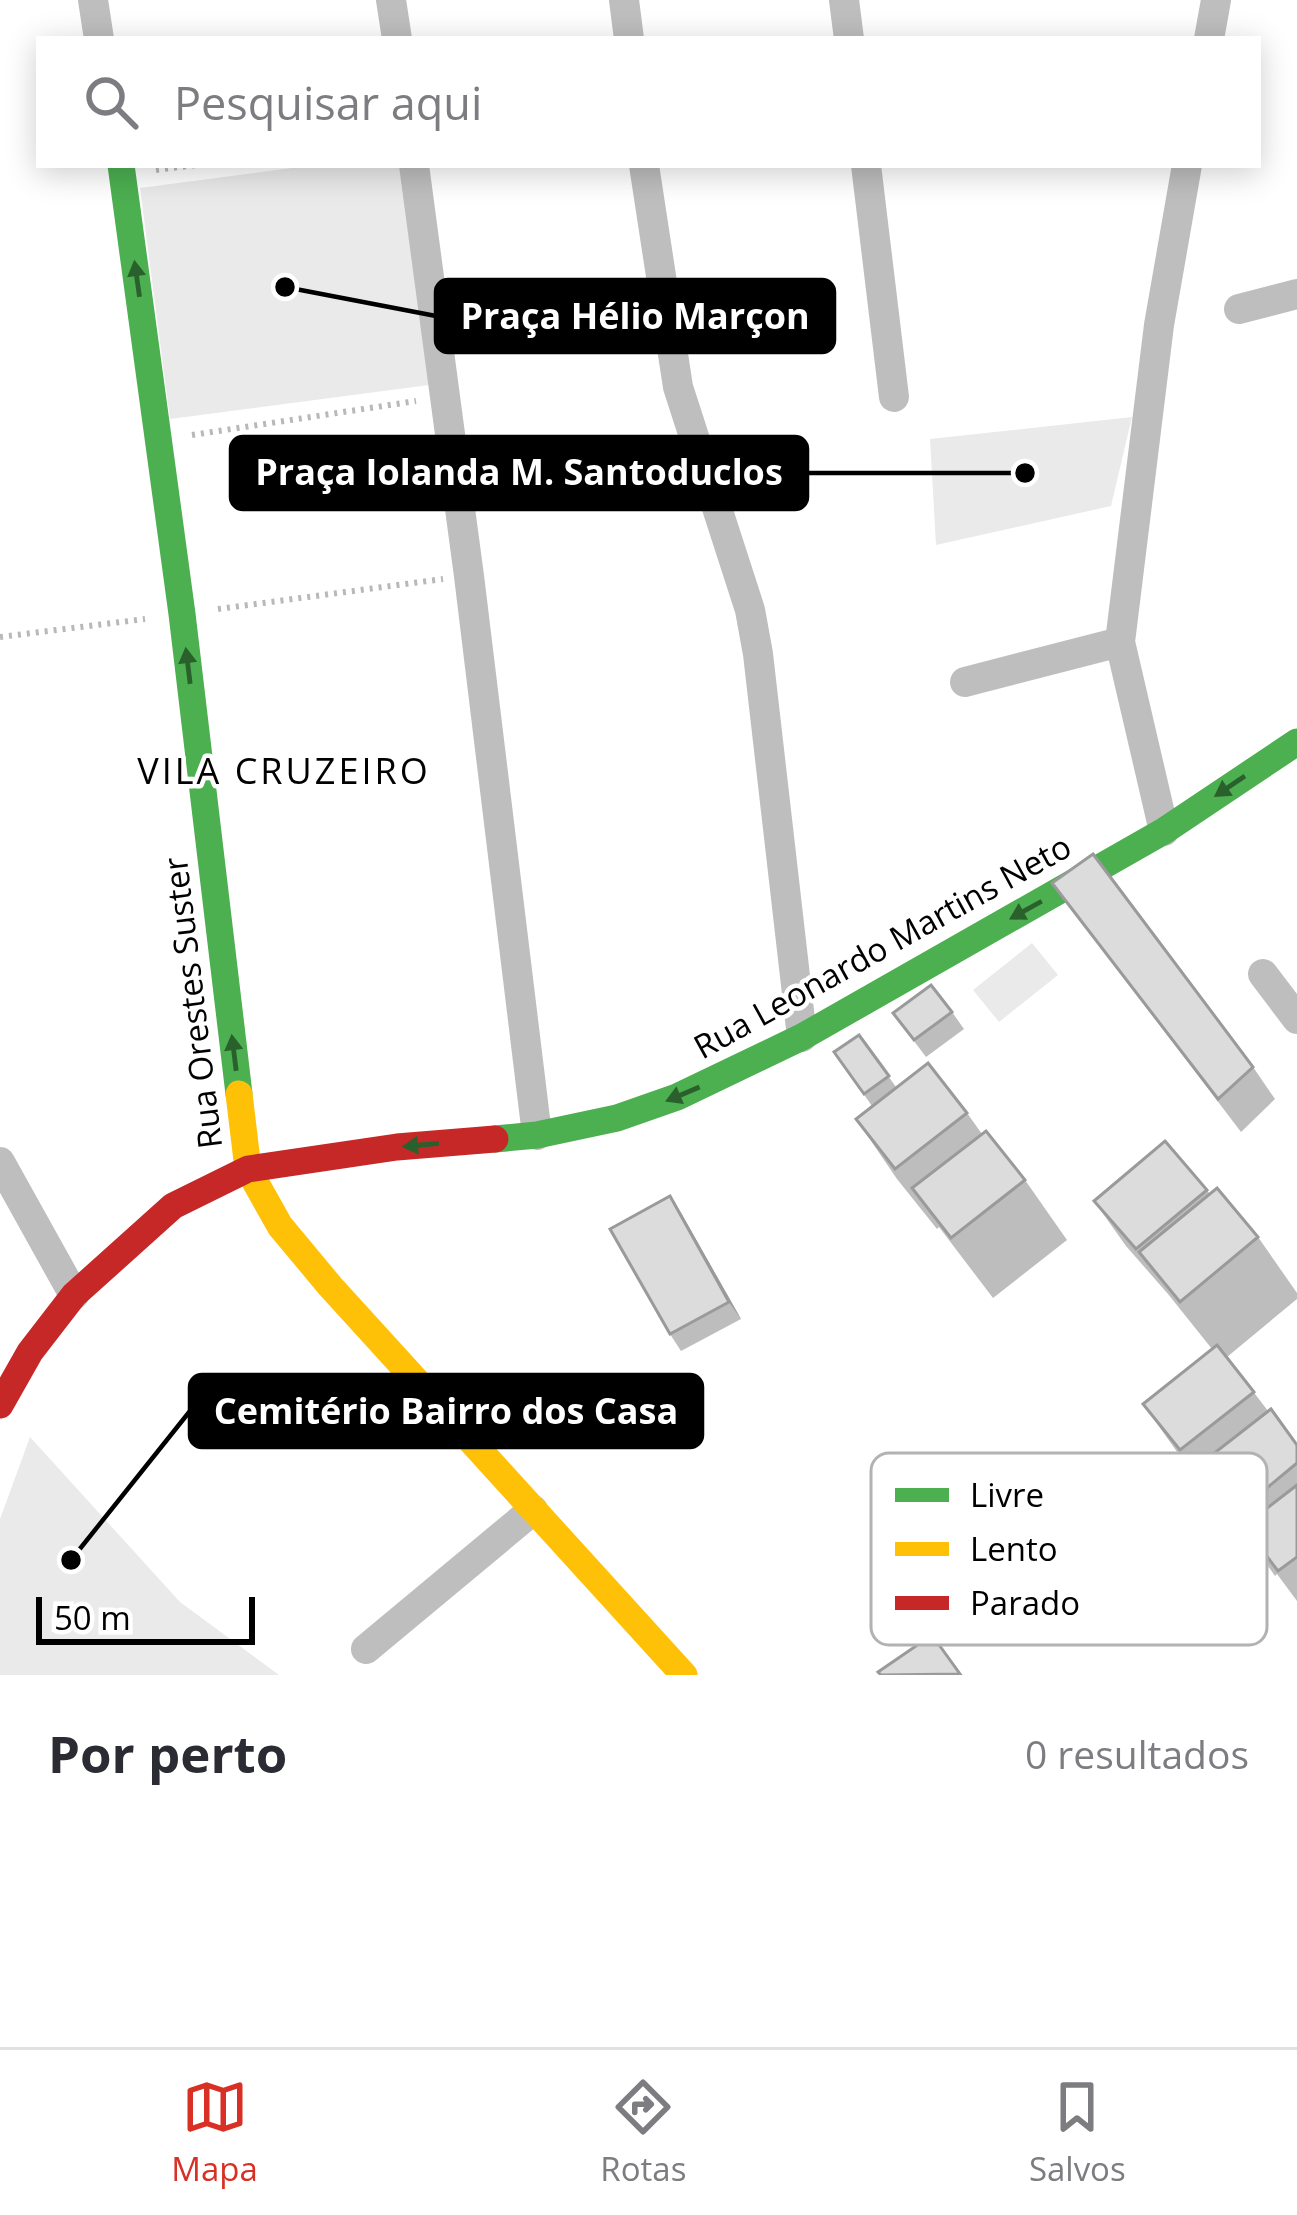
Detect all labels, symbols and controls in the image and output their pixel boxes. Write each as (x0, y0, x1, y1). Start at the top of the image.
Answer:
search box (36, 36, 1261, 168)
icon: search (78, 69, 144, 135)
text: Pesquisar aqui (174, 72, 482, 133)
one-way arrow (127, 260, 146, 297)
callout: Praça Hélio Marçon (436, 280, 834, 352)
text: Praça Hélio Marçon (460, 291, 810, 340)
callout: Praça Iolanda M. Santoduclos (231, 437, 807, 509)
text: Praça Iolanda M. Santoduclos (255, 447, 783, 496)
one-way arrow (179, 647, 198, 684)
district label: VILA CRUZEIRO (137, 746, 431, 795)
one-way arrow (1214, 775, 1247, 797)
street label: Rua Leonardo Martins Neto (685, 823, 1079, 1069)
street label: Rua Orestes Suster (152, 855, 232, 1151)
one-way arrow (1009, 899, 1043, 920)
one-way arrow (224, 1034, 243, 1071)
one-way arrow (664, 1085, 700, 1104)
one-way arrow (402, 1136, 439, 1155)
callout: Cemitério Bairro dos Casa (190, 1375, 702, 1447)
text: Cemitério Bairro dos Casa (214, 1386, 678, 1435)
legend (871, 1453, 1267, 1645)
text: Livre (970, 1472, 1044, 1517)
text: Lento (970, 1526, 1058, 1571)
text: Parado (970, 1580, 1080, 1625)
scale bar (36, 1591, 255, 1644)
text: 50 m (54, 1595, 131, 1640)
text: Por perto (48, 1718, 287, 1788)
text: 0 resultados (1025, 1727, 1249, 1780)
tab: Mapa (171, 2074, 258, 2191)
tab: Rotas (600, 2074, 686, 2191)
tab: Salvos (1029, 2074, 1126, 2191)

